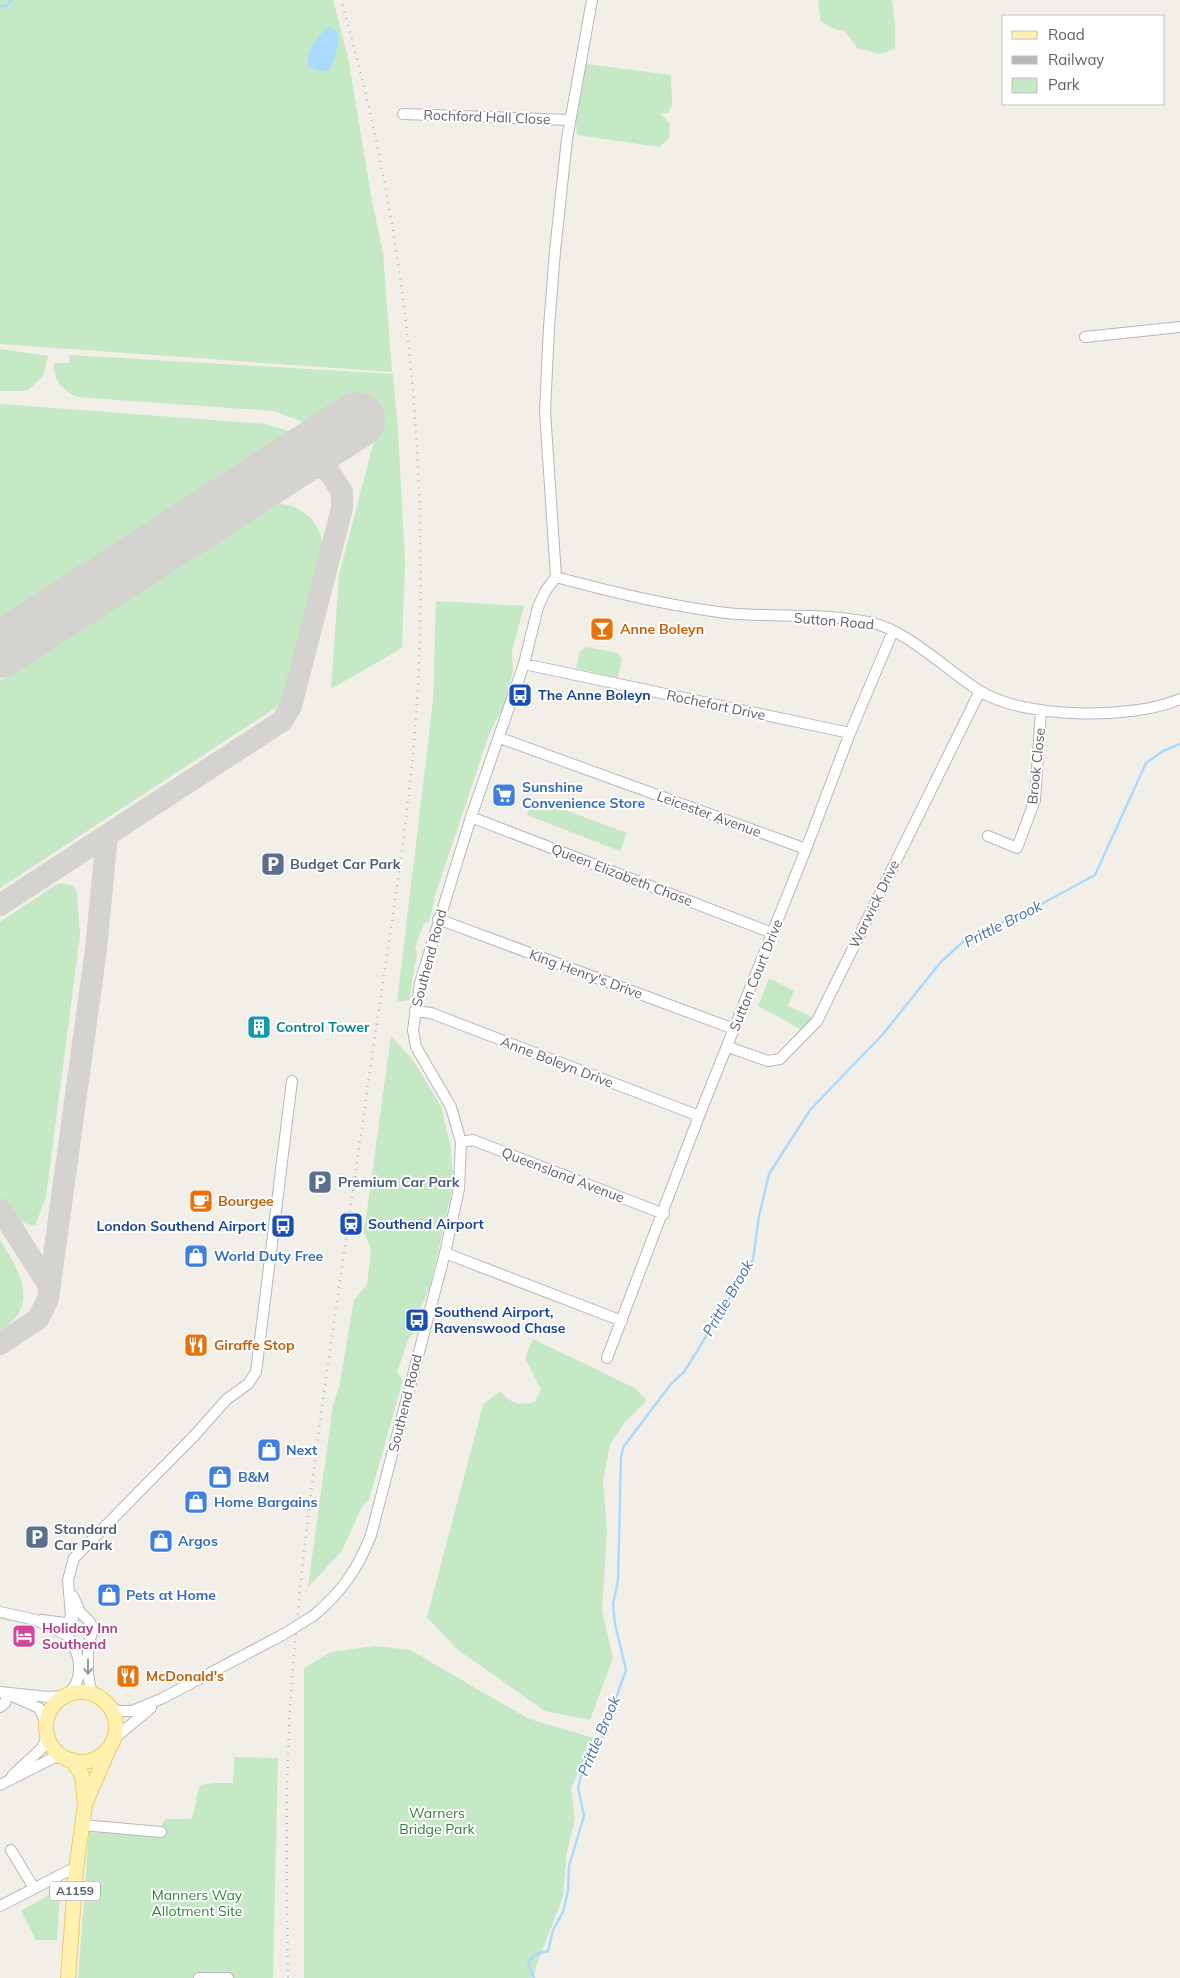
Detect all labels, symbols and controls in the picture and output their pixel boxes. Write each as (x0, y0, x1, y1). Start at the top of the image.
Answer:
legend (1002, 15, 1165, 105)
text: Road (1048, 25, 1085, 44)
text: Railway (1048, 50, 1104, 69)
text: Park (1048, 75, 1080, 94)
street label: Rochford Hall Close (423, 106, 551, 128)
street label: Sutton Road (793, 609, 875, 633)
bar icon: Anne Boleyn (589, 616, 615, 642)
place label: Anne Boleyn (620, 620, 704, 638)
bus stop icon: The Anne Boleyn (507, 682, 533, 708)
place label: The Anne Boleyn (538, 686, 651, 704)
street label: Rochefort Drive (665, 686, 767, 724)
street label: Brook Close (1023, 727, 1049, 805)
place label: Sunshine Convenience Store (522, 778, 645, 812)
supermarket icon: Sunshine Convenience Store (491, 782, 517, 808)
street label: Leicester Avenue (654, 787, 764, 841)
street label: Queen Elizabeth Chase (549, 840, 695, 910)
parking icon: Budget Car Park (260, 851, 286, 877)
place label: Budget Car Park (290, 855, 401, 873)
street label: Warwick Drive (845, 857, 903, 951)
water label: Prittle Brook (961, 895, 1046, 951)
street label: Southend Road (407, 907, 451, 1009)
street label: Sutton Court Drive (725, 916, 787, 1034)
street label: King Henry's Drive (527, 945, 645, 1003)
building icon: Control Tower (246, 1014, 272, 1040)
place label: Control Tower (276, 1018, 370, 1036)
street label: Anne Boleyn Drive (498, 1032, 616, 1092)
street label: Queensland Avenue (499, 1143, 627, 1207)
parking icon: Premium Car Park (307, 1169, 333, 1195)
place label: Premium Car Park (338, 1173, 460, 1191)
cafe icon: Bourgee (188, 1188, 214, 1214)
place label: Bourgee (218, 1192, 274, 1210)
station icon: Southend Airport (338, 1211, 364, 1237)
bus stop icon: London Southend Airport (270, 1213, 296, 1239)
place label: Southend Airport (368, 1215, 485, 1233)
place label: London Southend Airport (96, 1217, 267, 1235)
shop icon: World Duty Free (183, 1243, 209, 1269)
place label: World Duty Free (214, 1247, 324, 1265)
water label: Prittle Brook (698, 1255, 758, 1339)
place label: Southend Airport, Ravenswood Chase (434, 1303, 566, 1337)
bus stop icon: Southend Airport, Ravenswood Chase (404, 1307, 430, 1333)
restaurant icon: Giraffe Stop (183, 1332, 209, 1358)
place label: Giraffe Stop (214, 1336, 295, 1354)
street label: Southend Road (384, 1352, 426, 1454)
shop icon: Next (256, 1437, 282, 1463)
place label: Next (286, 1441, 318, 1459)
shop icon: B&M (207, 1464, 233, 1490)
place label: B&M (238, 1468, 269, 1486)
shop icon: Home Bargains (183, 1489, 209, 1515)
place label: Home Bargains (214, 1493, 317, 1511)
place label: Standard Car Park (54, 1520, 117, 1554)
parking icon: Standard Car Park (24, 1524, 50, 1550)
shop icon: Argos (148, 1528, 174, 1554)
place label: Argos (178, 1532, 218, 1550)
shop icon: Pets at Home (96, 1582, 122, 1608)
place label: Pets at Home (126, 1586, 216, 1604)
place label: Holiday Inn Southend (42, 1619, 118, 1653)
hotel icon: Holiday Inn Southend (11, 1623, 37, 1649)
one-way arrow (83, 1659, 93, 1675)
restaurant icon: McDonald's (115, 1663, 141, 1689)
place label: McDonald's (146, 1667, 224, 1685)
water label: Prittle Brook (573, 1692, 624, 1779)
park label: Warners Bridge Park (399, 1804, 476, 1838)
road number: A1159 (50, 1882, 100, 1900)
park label: Manners Way Allotment Site (152, 1886, 243, 1920)

